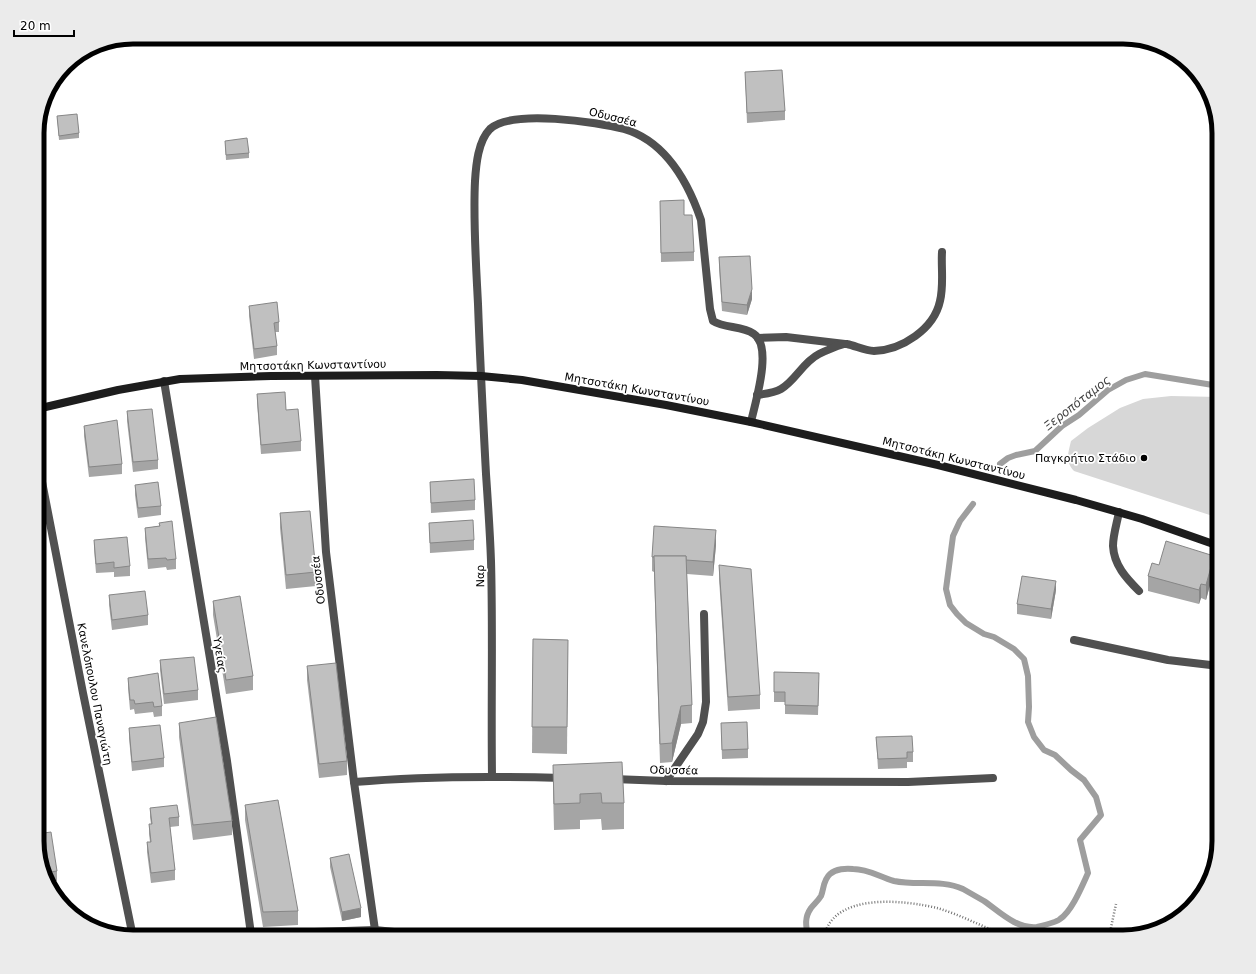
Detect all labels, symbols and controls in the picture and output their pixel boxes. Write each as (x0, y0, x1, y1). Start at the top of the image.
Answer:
scale bar (14, 12, 74, 38)
text: 20 m (20, 19, 51, 33)
street label: Οδυσσέα (588, 105, 638, 130)
street label: Μητσοτάκη Κωνσταντίνου (240, 358, 386, 373)
street label: Μητσοτάκη Κωνσταντίνου (564, 370, 710, 409)
water label: Ξεροπόταμος (1041, 373, 1113, 433)
street label: Μητσοτάκη Κωνσταντίνου (881, 434, 1027, 483)
place label: Παγκρήτιο Στάδιο (1035, 452, 1136, 465)
marker: Παγκρήτιο Στάδιο (1139, 453, 1149, 463)
street label: Οδυσσέα (309, 555, 328, 605)
street label: Ναρ (474, 565, 487, 587)
street label: Κανελόπουλου Παναγιώτη (74, 622, 115, 766)
street label: Υγείας (210, 635, 229, 674)
street label: Οδυσσέα (649, 764, 699, 777)

